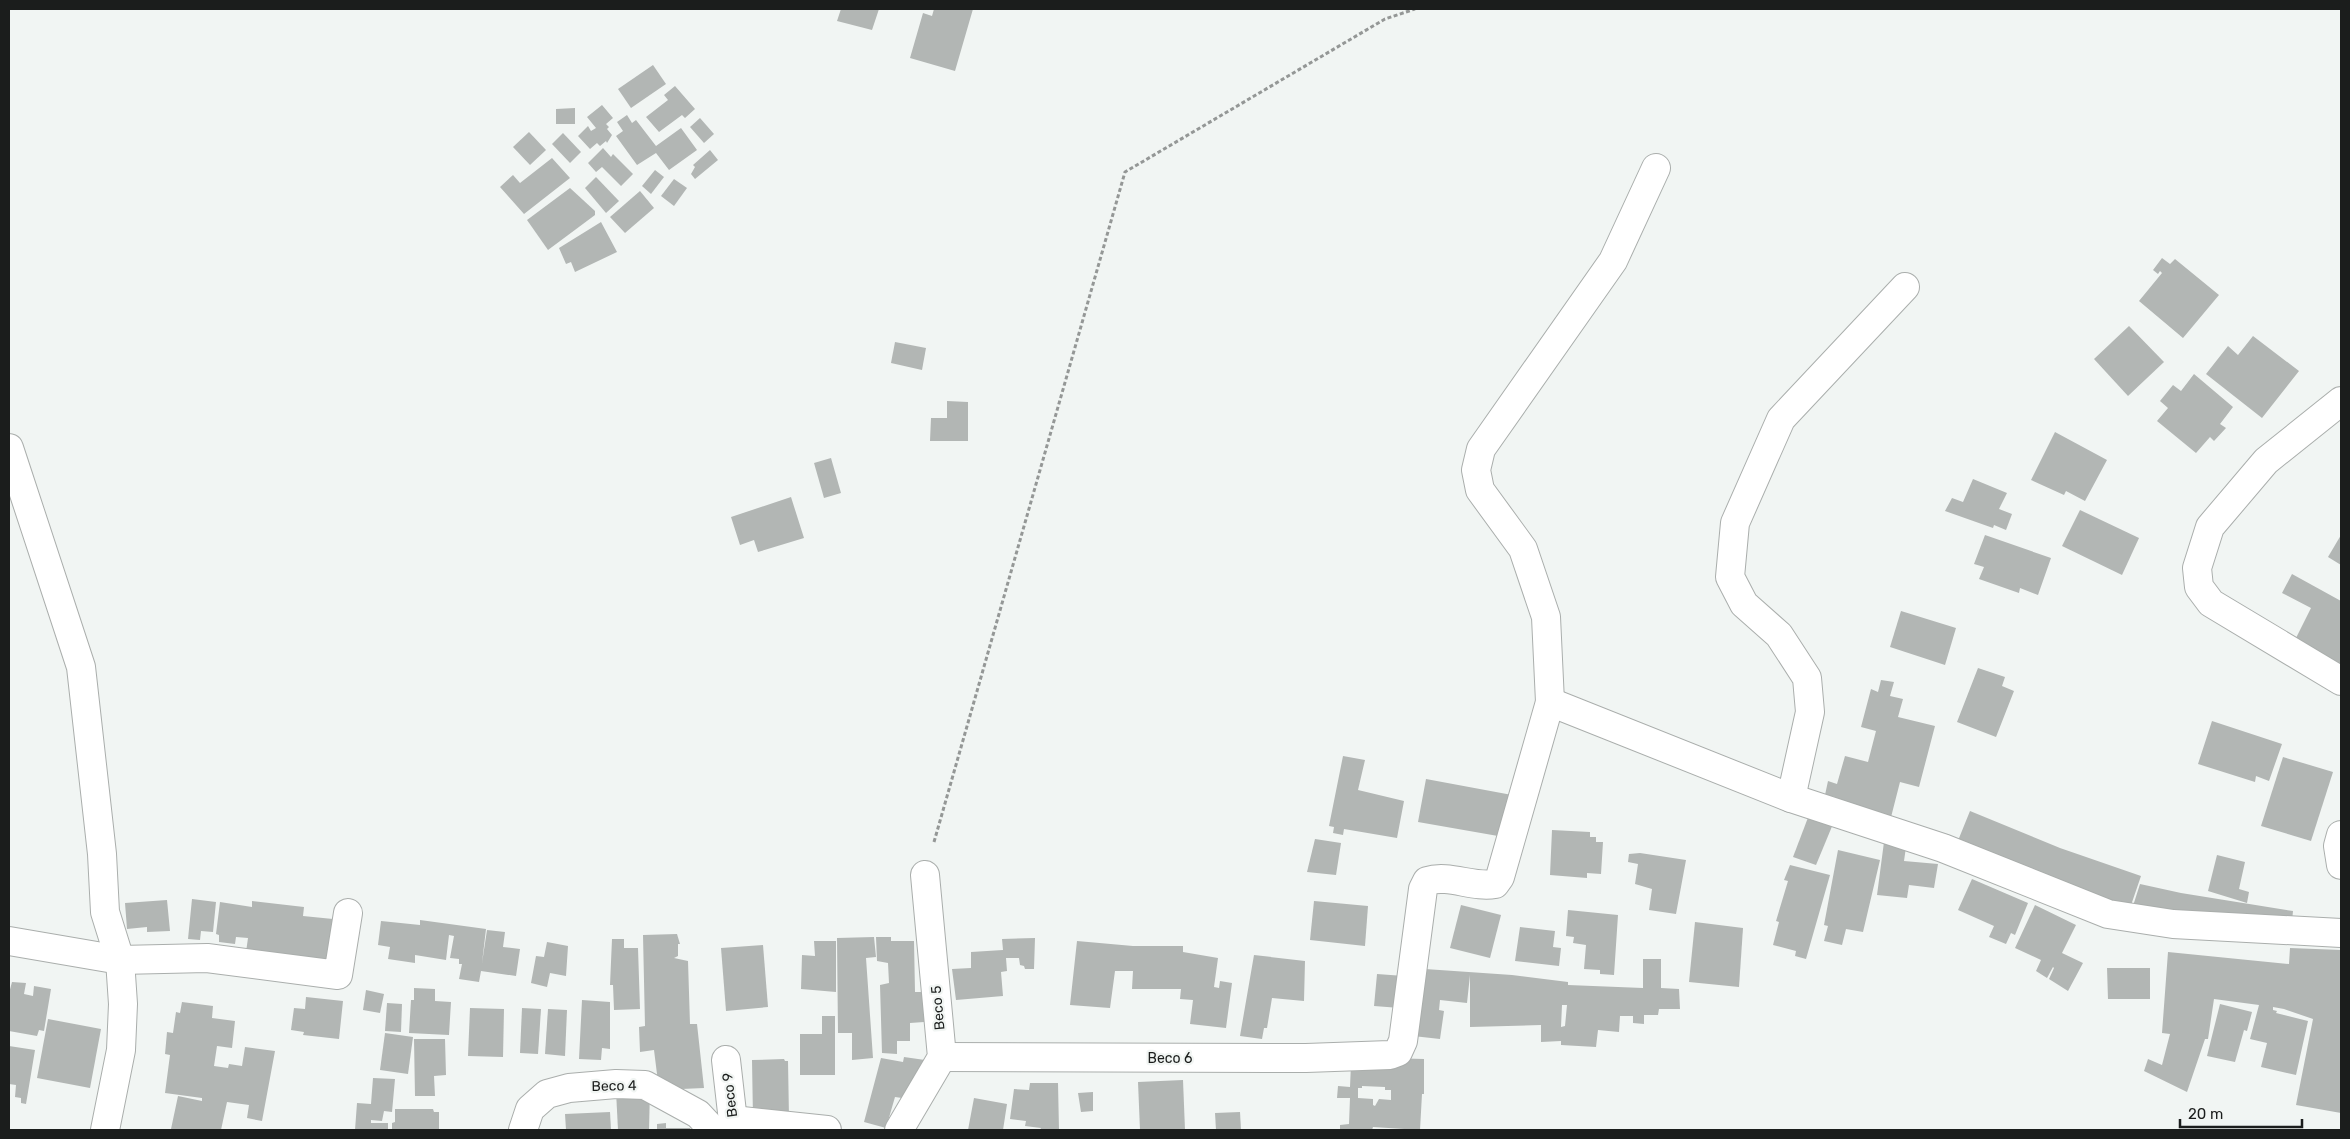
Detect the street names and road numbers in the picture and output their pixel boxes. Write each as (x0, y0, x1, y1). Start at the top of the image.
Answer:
street label: Beco 5 (928, 985, 948, 1031)
street label: Beco 6 (1148, 1050, 1192, 1067)
street label: Beco 9 (719, 1072, 741, 1118)
street label: Beco 4 (591, 1077, 637, 1095)

